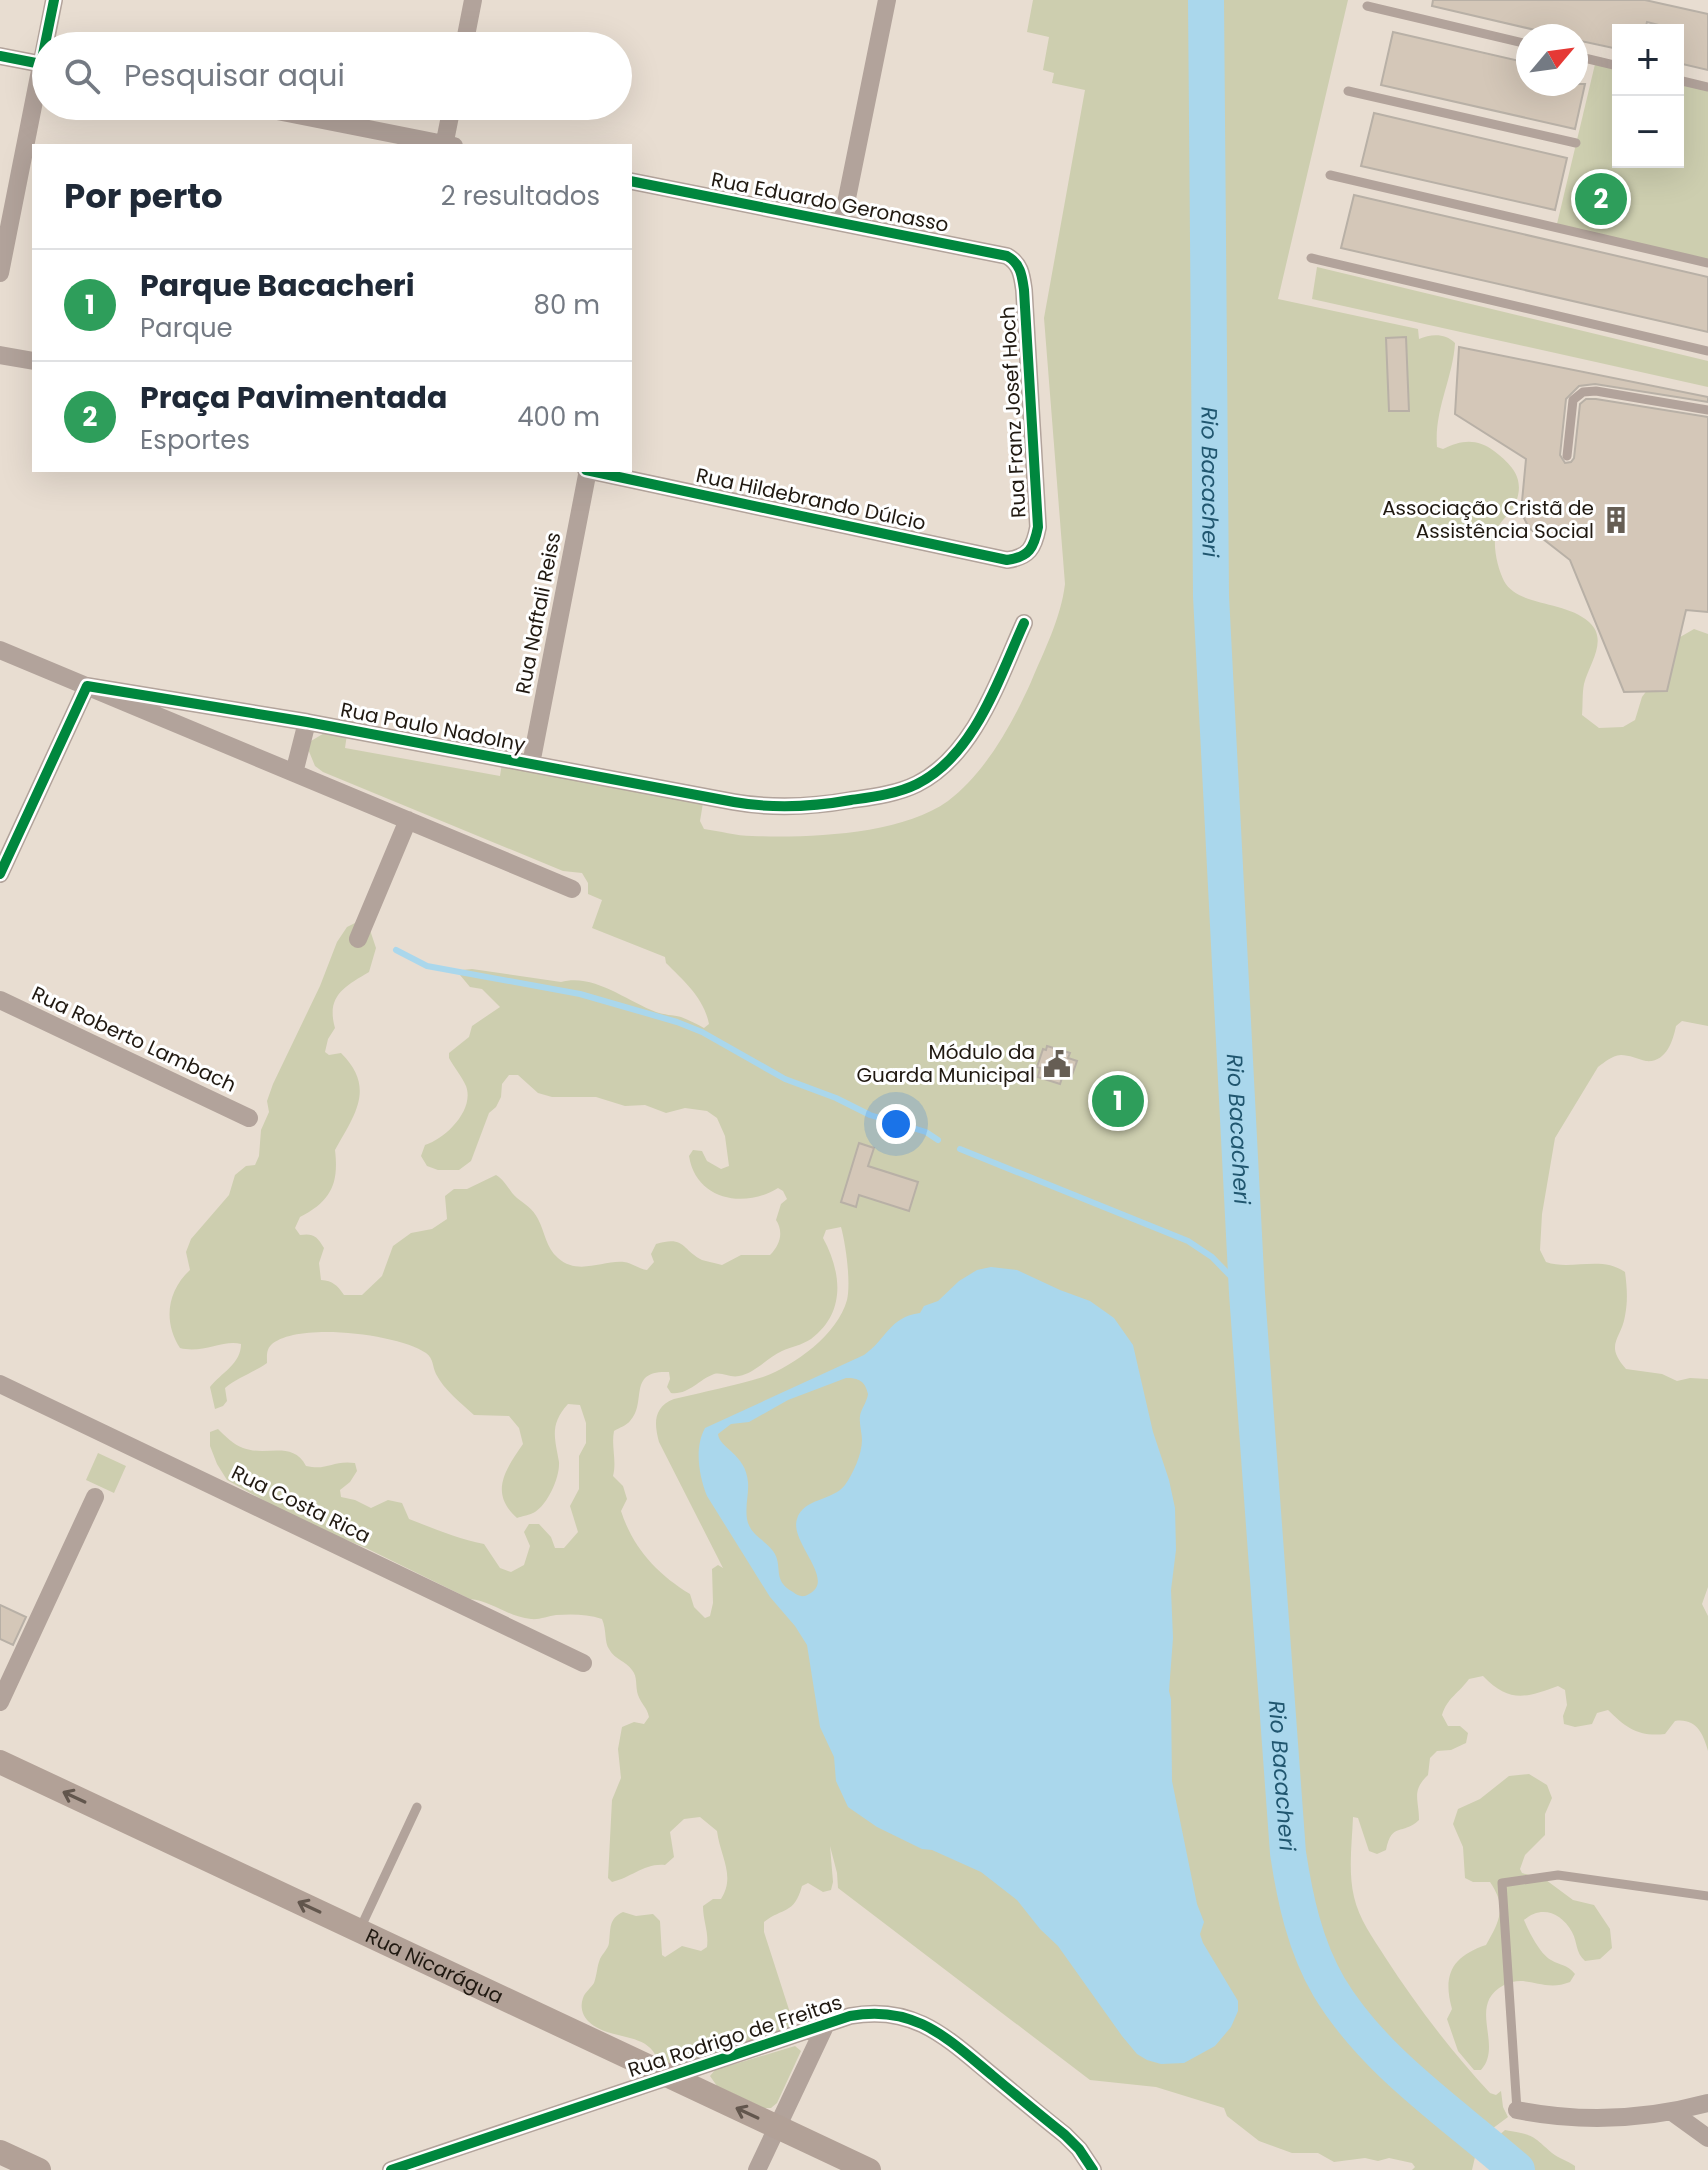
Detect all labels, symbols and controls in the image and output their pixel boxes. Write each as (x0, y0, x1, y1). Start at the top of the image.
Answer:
north arrow (1516, 24, 1588, 96)
map controls (1612, 24, 1684, 168)
button: + (1612, 24, 1684, 96)
search box (32, 32, 632, 120)
icon: search (60, 54, 104, 98)
text: Pesquisar aqui (124, 54, 345, 97)
button: − (1612, 96, 1684, 168)
street label: Rua Eduardo Geronasso (709, 165, 951, 239)
pin: 2 (1575, 169, 1627, 229)
text: Por perto (64, 172, 223, 220)
text: 2 resultados (441, 178, 600, 214)
text: Parque Bacacheri (140, 264, 415, 307)
text: 1 (85, 287, 95, 323)
text: 80 m (534, 287, 600, 323)
street label: Rua Franz Josef Hoch (993, 305, 1033, 519)
text: Parque (140, 310, 233, 346)
text: Praça Pavimentada (140, 376, 447, 419)
text: 2 (83, 399, 97, 435)
text: 400 m (517, 399, 600, 435)
water label: Rio Bacacheri (1193, 406, 1226, 558)
text: Esportes (140, 422, 250, 458)
street label: Rua Hildebrando Dúlcio (694, 461, 928, 537)
place label: Associação Cristã de Assistência Social (1382, 494, 1594, 545)
building icon: Associação Cristã de Assistência Social (1601, 505, 1631, 535)
street label: Rua Naftali Reiss (509, 530, 567, 696)
street label: Rua Paulo Nadolny (338, 695, 528, 759)
street label: Rua Roberto Lambach (27, 979, 241, 1099)
place label: Módulo da Guarda Municipal (857, 1038, 1035, 1089)
public building icon: Módulo da Guarda Municipal (1042, 1049, 1072, 1079)
water label: Rio Bacacheri (1219, 1053, 1257, 1206)
pin: 1 (1092, 1071, 1144, 1131)
your location (876, 1104, 916, 1144)
street label: Rua Costa Rica (227, 1458, 375, 1550)
water label: Rio Bacacheri (1261, 1699, 1303, 1853)
one-way arrow (62, 1789, 86, 1804)
one-way arrow (298, 1899, 322, 1914)
street label: Rua Nicarágua (361, 1922, 508, 2010)
street label: Rua Rodrigo de Freitas (624, 1988, 846, 2084)
one-way arrow (736, 2105, 760, 2120)

